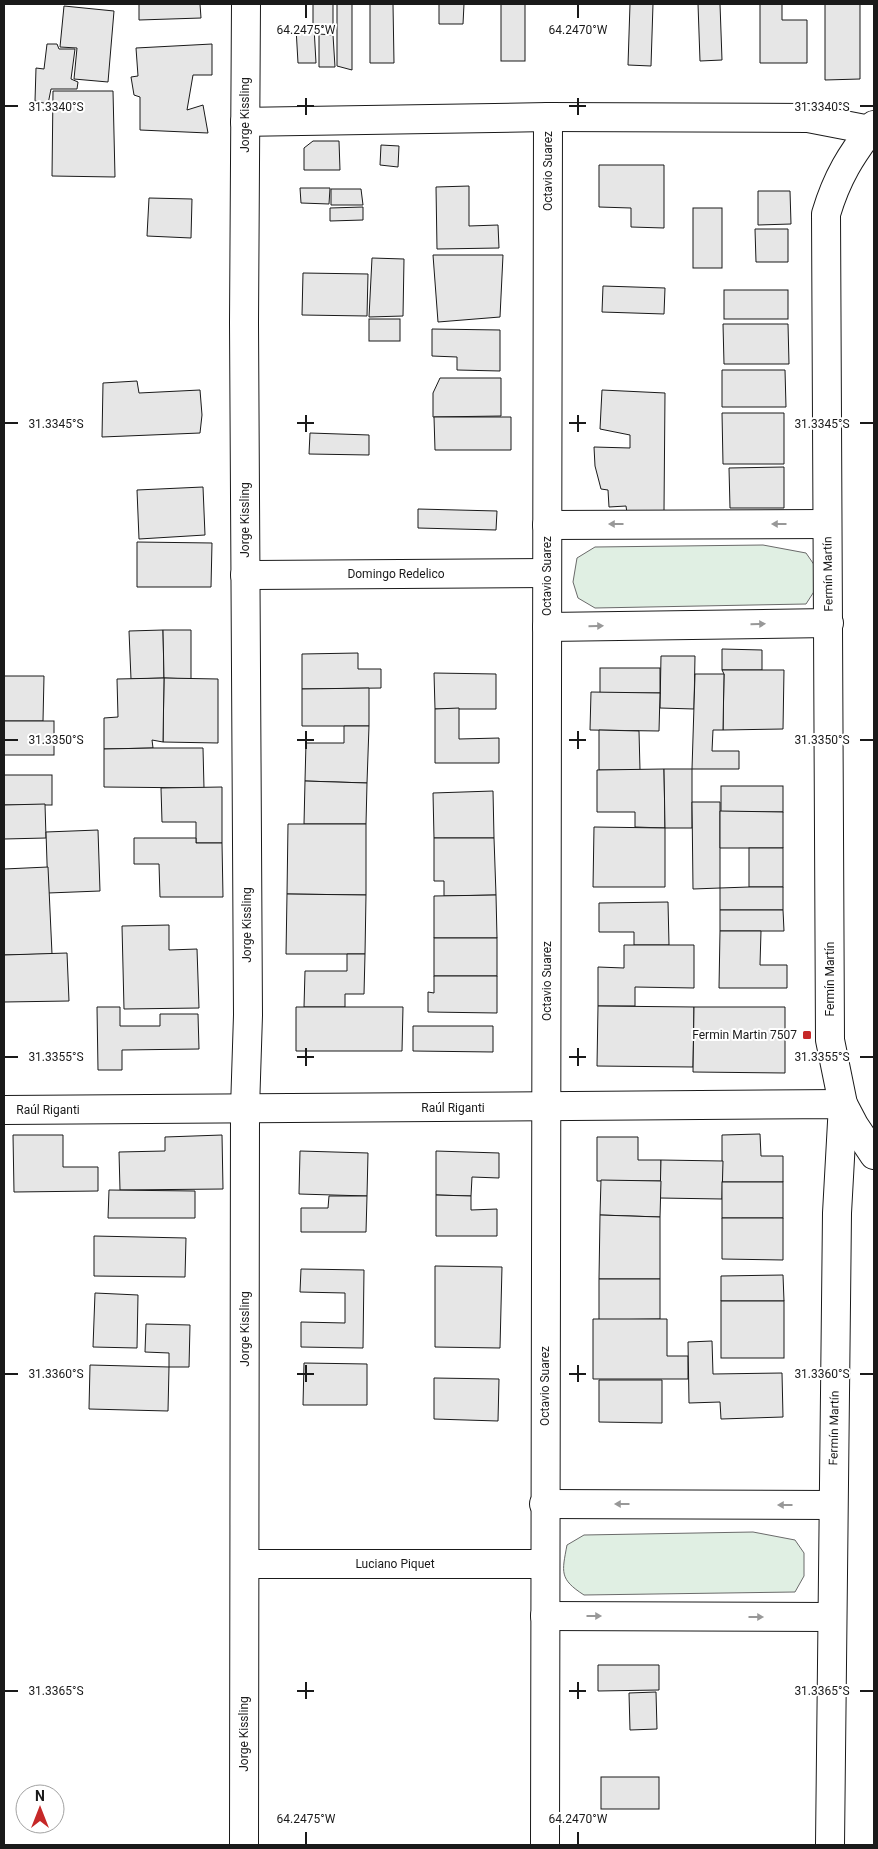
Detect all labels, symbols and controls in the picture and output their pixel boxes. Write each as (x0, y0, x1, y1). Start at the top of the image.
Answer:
text: 64.2475°W (277, 23, 336, 37)
text: 64.2470°W (549, 23, 608, 37)
street label: Jorge Kissling (238, 77, 252, 153)
text: 31.3340°S (28, 100, 84, 114)
text: 31.3340°S (794, 100, 850, 114)
street label: Octavio Suarez (541, 131, 555, 211)
text: 31.3345°S (28, 417, 84, 431)
text: 31.3345°S (794, 417, 850, 431)
street label: Jorge Kissling (238, 482, 252, 558)
one-way arrow (770, 520, 786, 528)
one-way arrow (608, 521, 624, 529)
street label: Octavio Suarez (540, 536, 554, 616)
street label: Fermín Martín (820, 536, 836, 612)
street label: Domingo Redelico (347, 567, 445, 581)
one-way arrow (751, 620, 767, 628)
one-way arrow (588, 622, 604, 630)
text: 31.3350°S (28, 733, 84, 747)
text: 31.3350°S (794, 733, 850, 747)
street label: Jorge Kissling (240, 887, 254, 963)
street label: Octavio Suarez (540, 941, 554, 1021)
street label: Fermín Martín (823, 942, 837, 1016)
place label: Fermin Martin 7507 (692, 1028, 797, 1042)
marker: Fermin Martin 7507 (801, 1029, 813, 1041)
text: 31.3355°S (28, 1050, 84, 1064)
text: 31.3355°S (794, 1050, 850, 1064)
street label: Raúl Riganti (421, 1101, 485, 1115)
street label: Raúl Riganti (16, 1103, 80, 1117)
street label: Jorge Kissling (238, 1291, 252, 1367)
street label: Octavio Suarez (538, 1346, 552, 1426)
text: 31.3360°S (28, 1367, 84, 1381)
text: 31.3360°S (794, 1367, 850, 1381)
street label: Fermín Martín (826, 1390, 842, 1466)
one-way arrow (614, 1500, 630, 1508)
one-way arrow (776, 1501, 792, 1509)
street label: Luciano Piquet (355, 1557, 435, 1571)
one-way arrow (586, 1612, 602, 1620)
one-way arrow (749, 1613, 765, 1621)
text: 31.3365°S (28, 1684, 84, 1698)
text: 31.3365°S (794, 1684, 850, 1698)
street label: Jorge Kissling (237, 1696, 251, 1772)
north arrow (15, 1784, 65, 1834)
text: N (35, 1788, 45, 1804)
text: 64.2475°W (277, 1812, 336, 1826)
text: 64.2470°W (549, 1812, 608, 1826)

